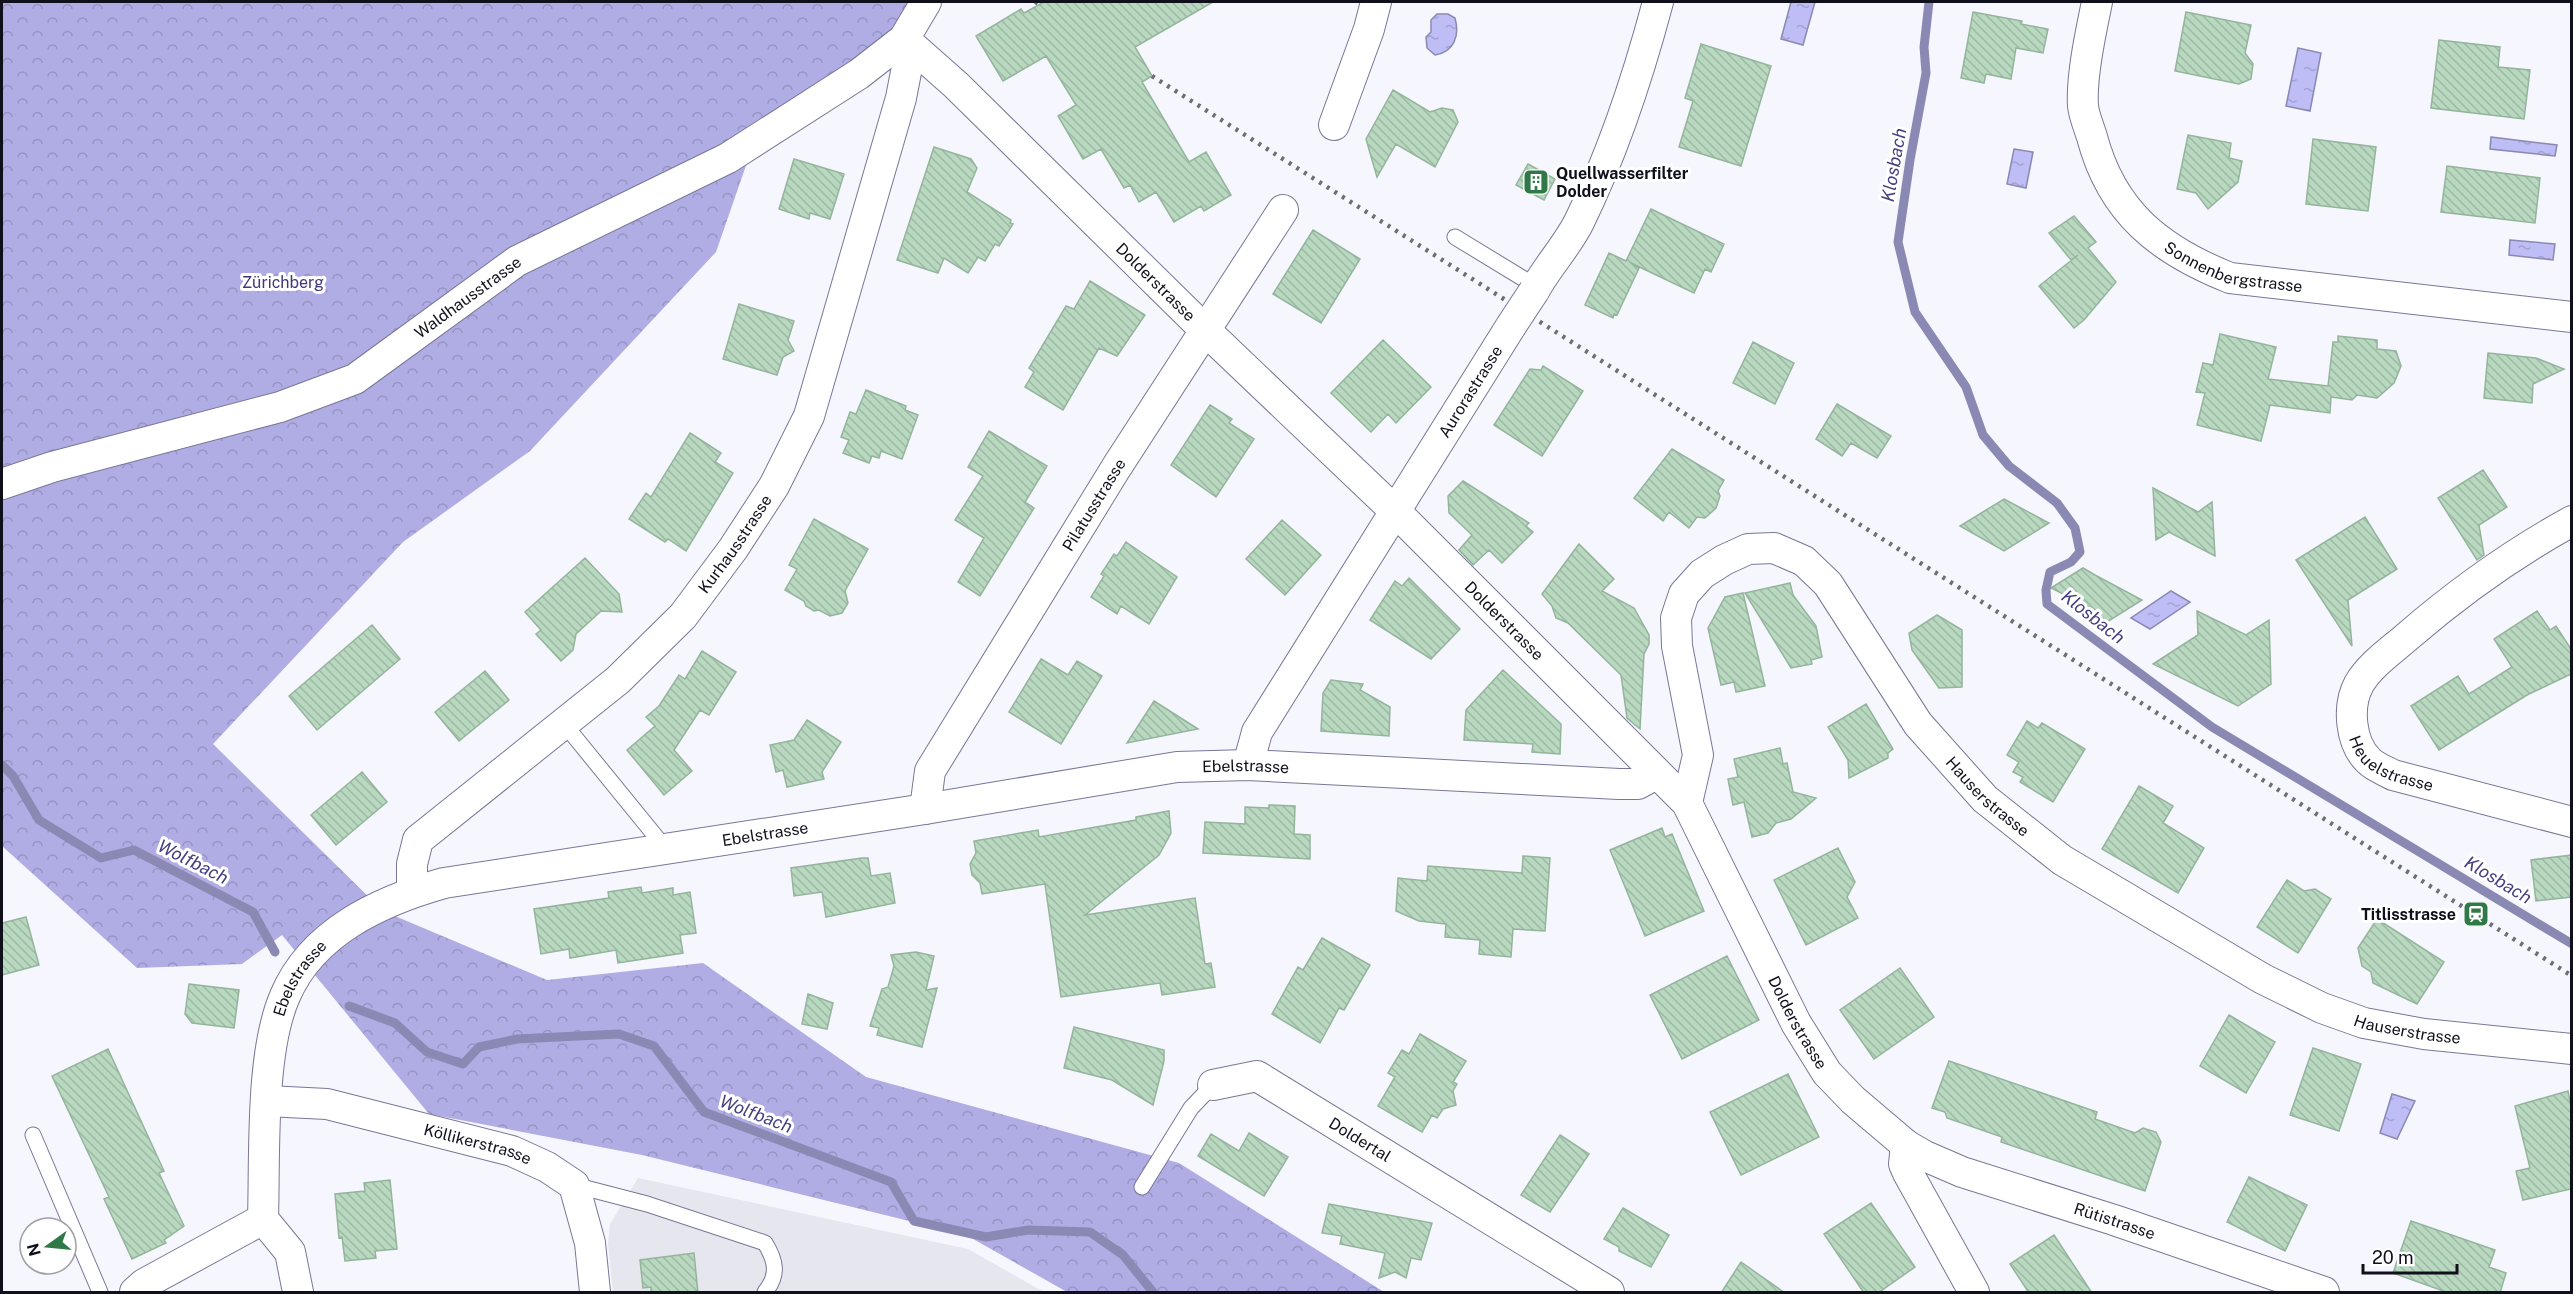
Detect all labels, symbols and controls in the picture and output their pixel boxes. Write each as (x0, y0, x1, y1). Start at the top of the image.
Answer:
water label: Klosbach (1877, 126, 1910, 203)
place label: Quellwasserfilter Dolder (1556, 164, 1689, 201)
building icon: Quellwasserfilter Dolder (1521, 167, 1551, 197)
street label: Sonnenbergstrasse (2161, 237, 2304, 296)
street label: Dolderstrasse (1112, 239, 1199, 325)
street label: Waldhausstrasse (411, 252, 525, 342)
park label: Zürichberg (242, 273, 324, 292)
street label: Aurorastrasse (1435, 342, 1506, 441)
street label: Pilatusstrasse (1058, 455, 1130, 555)
street label: Kurhausstrasse (694, 491, 776, 597)
street label: Dolderstrasse (1461, 577, 1547, 664)
water label: Klosbach (2057, 585, 2129, 648)
street label: Heuelstrasse (2345, 733, 2435, 795)
street label: Hauserstrasse (1942, 753, 2033, 840)
street label: Ebelstrasse (1202, 756, 1290, 777)
street label: Ebelstrasse (721, 818, 810, 850)
water label: Wolfbach (154, 835, 232, 888)
water label: Klosbach (2461, 851, 2536, 908)
station icon: Titlisstrasse (2461, 899, 2491, 929)
place label: Titlisstrasse (2361, 905, 2456, 924)
street label: Ebelstrasse (269, 936, 330, 1019)
street label: Dolderstrasse (1764, 973, 1831, 1073)
street label: Hauserstrasse (2351, 1011, 2462, 1048)
water label: Wolfbach (717, 1090, 796, 1137)
street label: Doldertal (1325, 1114, 1395, 1166)
street label: Köllikerstrasse (422, 1120, 534, 1169)
street label: Rütistrasse (2072, 1199, 2158, 1243)
north arrow (18, 1216, 78, 1276)
scale bar (2363, 1237, 2458, 1275)
text: N (23, 1241, 45, 1258)
text: 20 m (2372, 1247, 2414, 1268)

